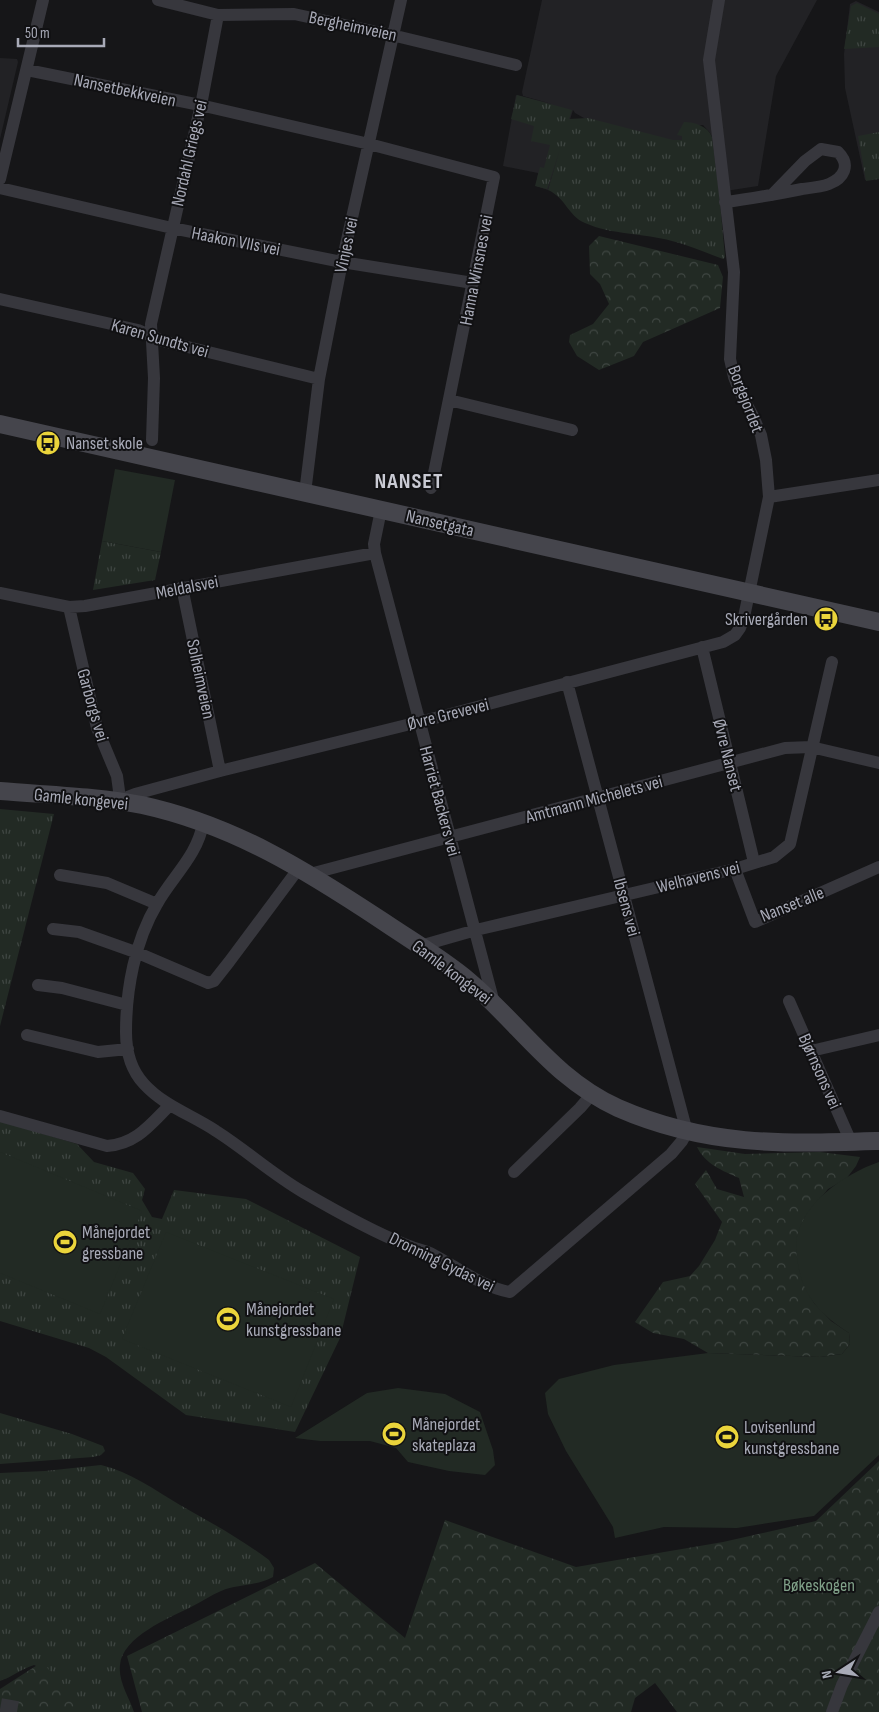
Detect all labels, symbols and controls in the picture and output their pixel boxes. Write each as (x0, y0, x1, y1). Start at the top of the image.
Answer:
street label: Bergheimveien (307, 7, 399, 46)
scale bar (18, 15, 104, 47)
text: 50 m (25, 24, 50, 43)
street label: Nansetbekkveien (72, 69, 178, 112)
street label: Nordahl Griegs vei (167, 98, 212, 208)
street label: Hanna Winsnes vei (455, 213, 498, 327)
street label: Vinjes vei (330, 215, 363, 275)
street label: Haakon VIIs vei (190, 223, 282, 260)
street label: Karen Sundts vei (109, 315, 211, 362)
street label: Borgejordet (723, 363, 768, 436)
bus stop icon: Nanset skole (35, 430, 61, 456)
place label: Nanset skole (66, 433, 143, 454)
district label: NANSET (374, 468, 444, 495)
street label: Nansetgata (404, 505, 476, 542)
street label: Meldalsvei (154, 571, 220, 604)
bus stop icon: Skrivergården (813, 606, 839, 632)
place label: Skrivergården (725, 609, 808, 630)
street label: Solheimveien (182, 637, 219, 721)
street label: Garborgs vei (72, 666, 113, 744)
street label: Øvre Grevevei (405, 694, 491, 735)
street label: Øvre Nanset (708, 717, 747, 794)
street label: Harriet Backers vei (415, 744, 464, 858)
street label: Amtmann Michelets vei (522, 771, 665, 828)
street label: Gamle kongevei (33, 784, 129, 815)
street label: Welhavens vei (654, 857, 742, 898)
street label: Ibsens vei (609, 876, 644, 938)
street label: Nanset alle (757, 882, 827, 927)
street label: Gamle kongevei (408, 936, 496, 1009)
street label: Bjørnsons vei (794, 1030, 845, 1112)
place label: Månejordet gressbane (82, 1222, 151, 1264)
street label: Dronning Gydas vei (386, 1228, 498, 1297)
sports icon: Månejordet gressbane (52, 1229, 78, 1255)
place label: Månejordet kunstgressbane (246, 1299, 341, 1341)
sports icon: Månejordet kunstgressbane (215, 1306, 241, 1332)
place label: Månejordet skateplaza (412, 1414, 481, 1456)
place label: Lovisenlund kunstgressbane (744, 1417, 839, 1459)
sports icon: Månejordet skateplaza (381, 1421, 407, 1447)
sports icon: Lovisenlund kunstgressbane (714, 1424, 740, 1450)
park label: Bøkeskogen (783, 1575, 855, 1596)
north arrow (814, 1647, 864, 1697)
text: N (818, 1669, 836, 1680)

